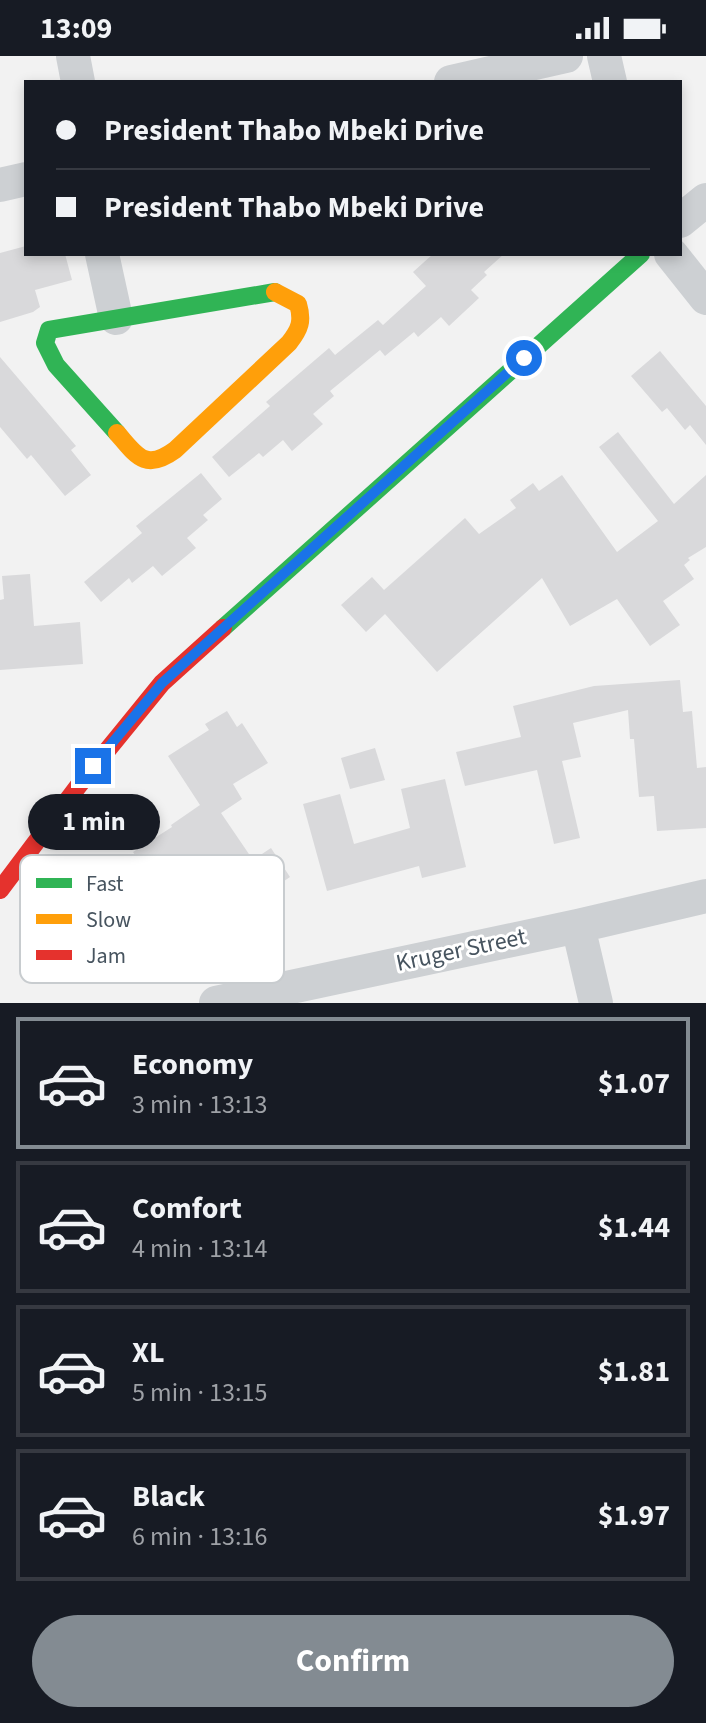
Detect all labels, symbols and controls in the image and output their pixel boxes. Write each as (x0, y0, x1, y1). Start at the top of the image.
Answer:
text: 13:09 (40, 7, 112, 50)
text: President Thabo Mbeki Drive (104, 109, 484, 152)
text: President Thabo Mbeki Drive (104, 186, 484, 229)
route start (506, 340, 542, 376)
route end (75, 748, 111, 784)
callout: 1 min (27, 794, 159, 850)
text: 1 min (62, 803, 126, 840)
legend (20, 855, 284, 983)
text: Fast (86, 868, 124, 900)
text: Slow (86, 904, 131, 936)
street label: Kruger Street (393, 919, 529, 981)
text: Jam (86, 940, 126, 972)
text: Economy (132, 1043, 253, 1086)
icon: car (36, 1047, 108, 1119)
text: $1.07 (598, 1062, 670, 1105)
text: 3 min · 13:13 (132, 1086, 267, 1123)
text: Comfort (132, 1187, 242, 1230)
icon: car (36, 1191, 108, 1263)
text: $1.44 (598, 1206, 670, 1249)
text: 4 min · 13:14 (132, 1230, 267, 1267)
text: XL (132, 1331, 165, 1374)
icon: car (36, 1335, 108, 1407)
text: $1.81 (598, 1350, 670, 1393)
text: 5 min · 13:15 (132, 1374, 267, 1411)
text: Black (132, 1475, 205, 1518)
icon: car (36, 1479, 108, 1551)
text: $1.97 (598, 1494, 670, 1537)
text: 6 min · 13:16 (132, 1518, 267, 1555)
button: Confirm (32, 1615, 674, 1707)

